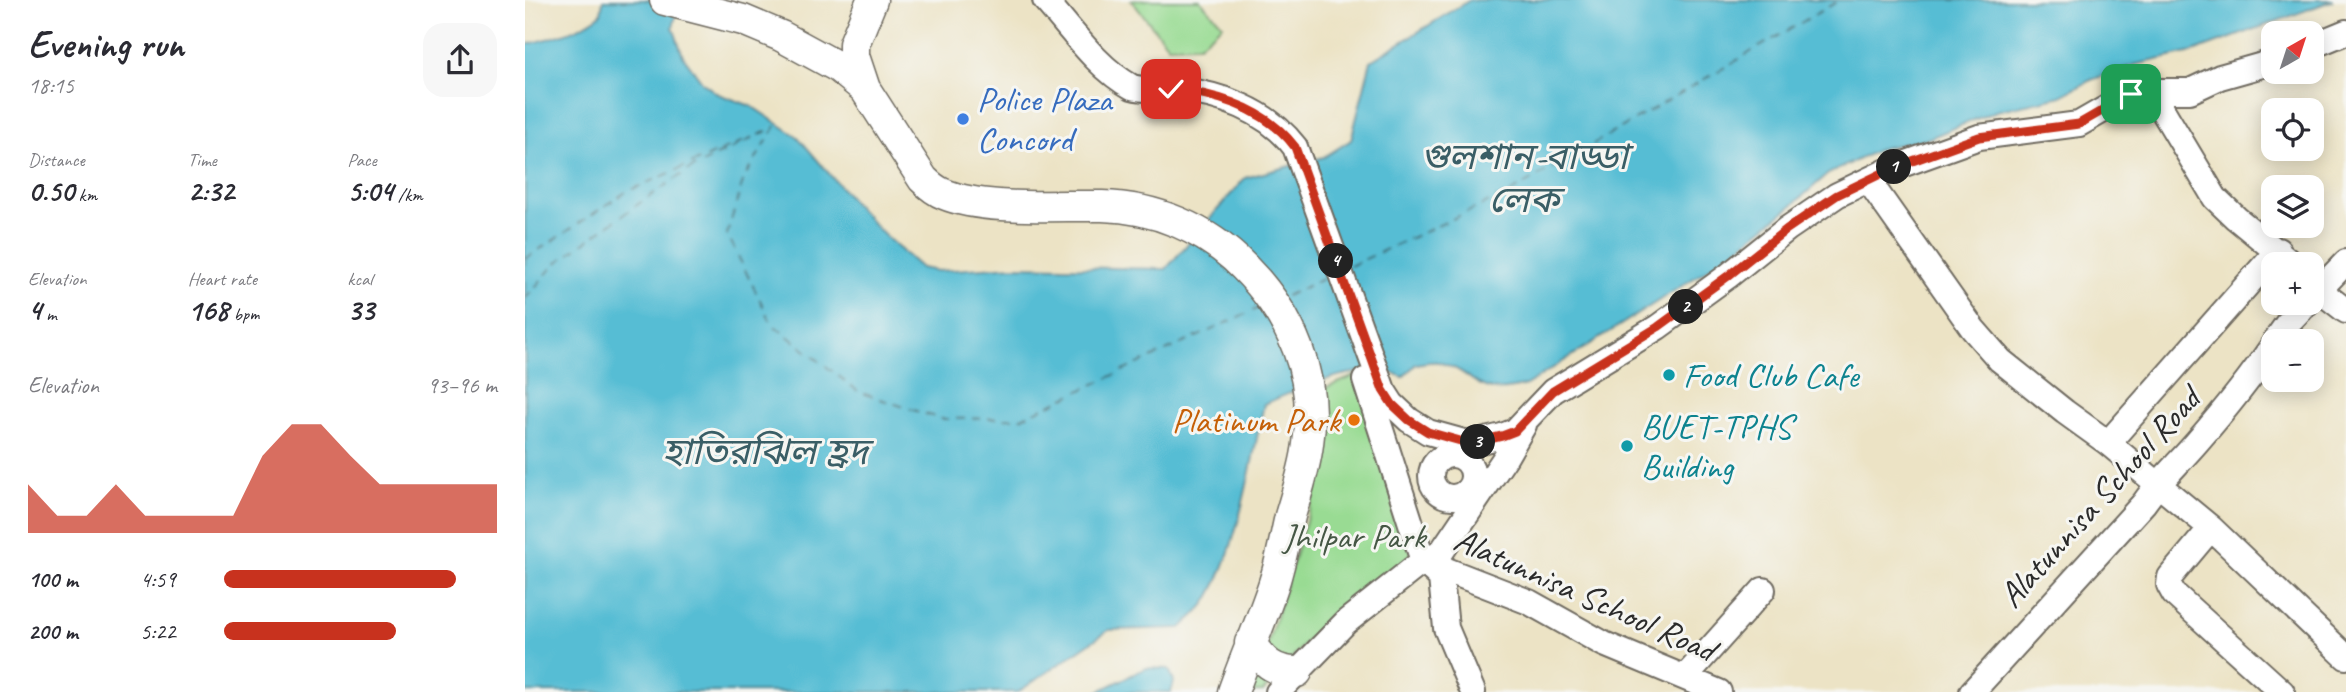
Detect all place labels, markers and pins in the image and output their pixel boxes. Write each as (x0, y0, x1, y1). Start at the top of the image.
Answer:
pin (1141, 59, 1201, 119)
pin (2101, 64, 2161, 124)
place label: Police Plaza Concord (977, 77, 1114, 162)
marker: Police Plaza Concord (955, 111, 971, 127)
pin: 1 (1877, 150, 1911, 184)
pin: 4 (1319, 244, 1353, 278)
pin: 2 (1669, 290, 1703, 324)
place label: Food Club Cafe (1683, 353, 1861, 398)
marker: Food Club Cafe (1661, 367, 1677, 383)
place label: Platinum Park (1172, 398, 1342, 443)
place label: BUET-TPHS Building (1641, 404, 1798, 489)
marker: Platinum Park (1346, 412, 1362, 428)
pin: 3 (1461, 424, 1495, 460)
marker: BUET-TPHS Building (1619, 438, 1635, 454)

